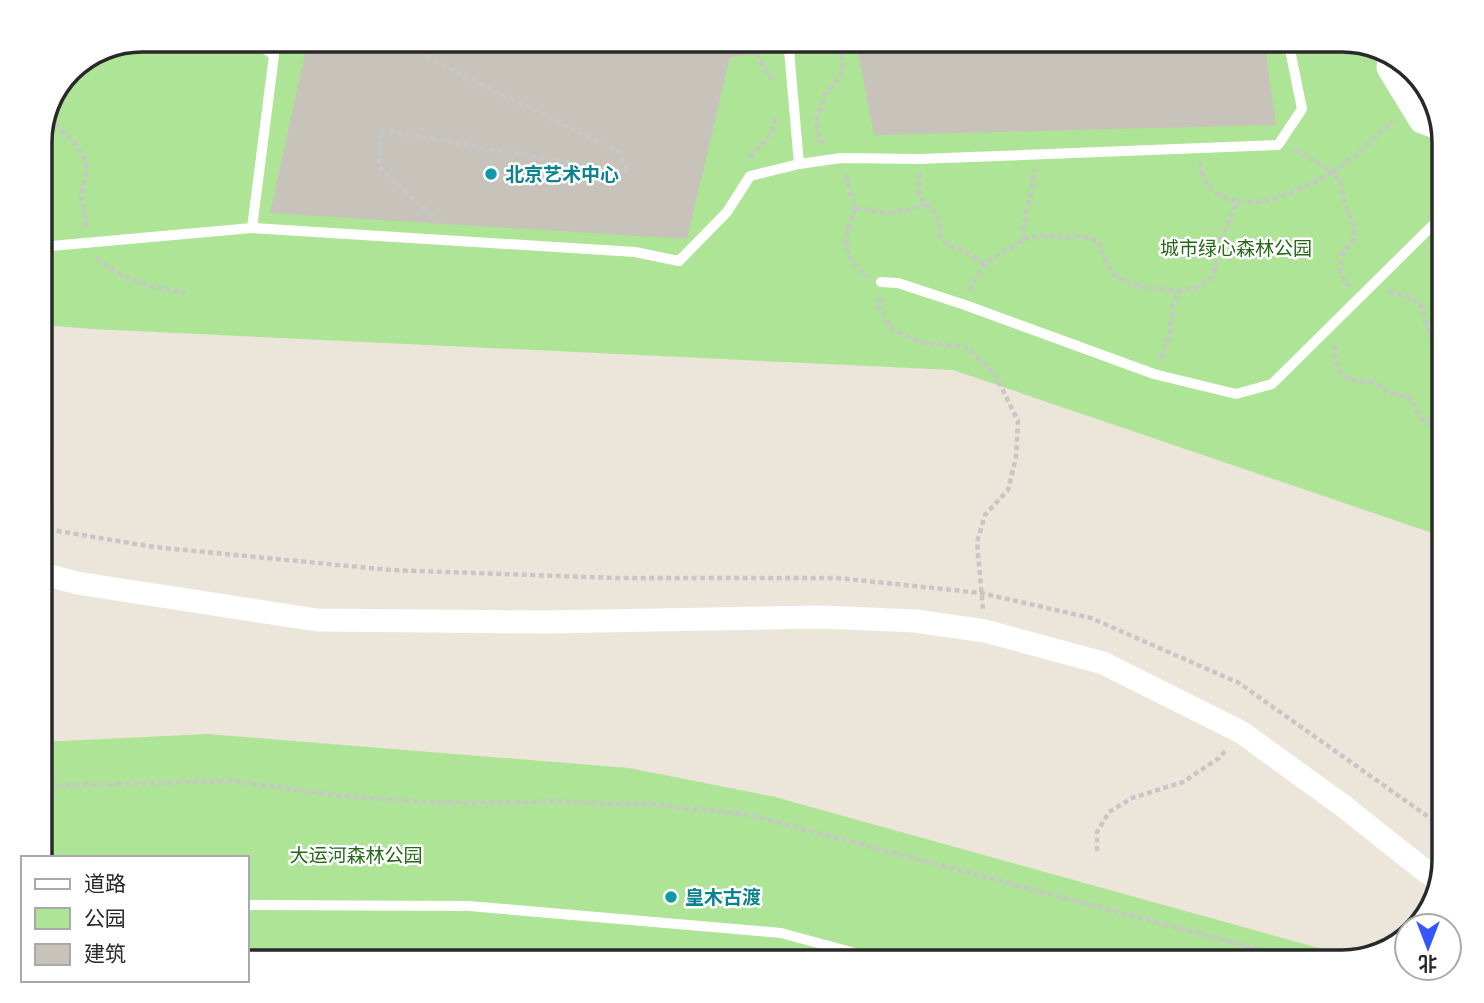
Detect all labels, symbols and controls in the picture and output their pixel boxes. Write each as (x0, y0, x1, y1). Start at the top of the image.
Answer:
place label: 北京艺术中心 (505, 162, 619, 185)
marker: 北京艺术中心 (483, 166, 499, 182)
park label: 城市绿心森林公园 (1160, 236, 1312, 259)
park label: 大运河森林公园 (289, 843, 423, 866)
legend (21, 856, 248, 982)
text: 道路 (84, 870, 126, 895)
place label: 皇木古渡 (685, 885, 761, 908)
marker: 皇木古渡 (663, 889, 679, 905)
text: 公园 (84, 905, 126, 930)
north arrow (1393, 912, 1463, 982)
text: 建筑 (84, 940, 126, 965)
text: 北 (1418, 953, 1438, 976)

